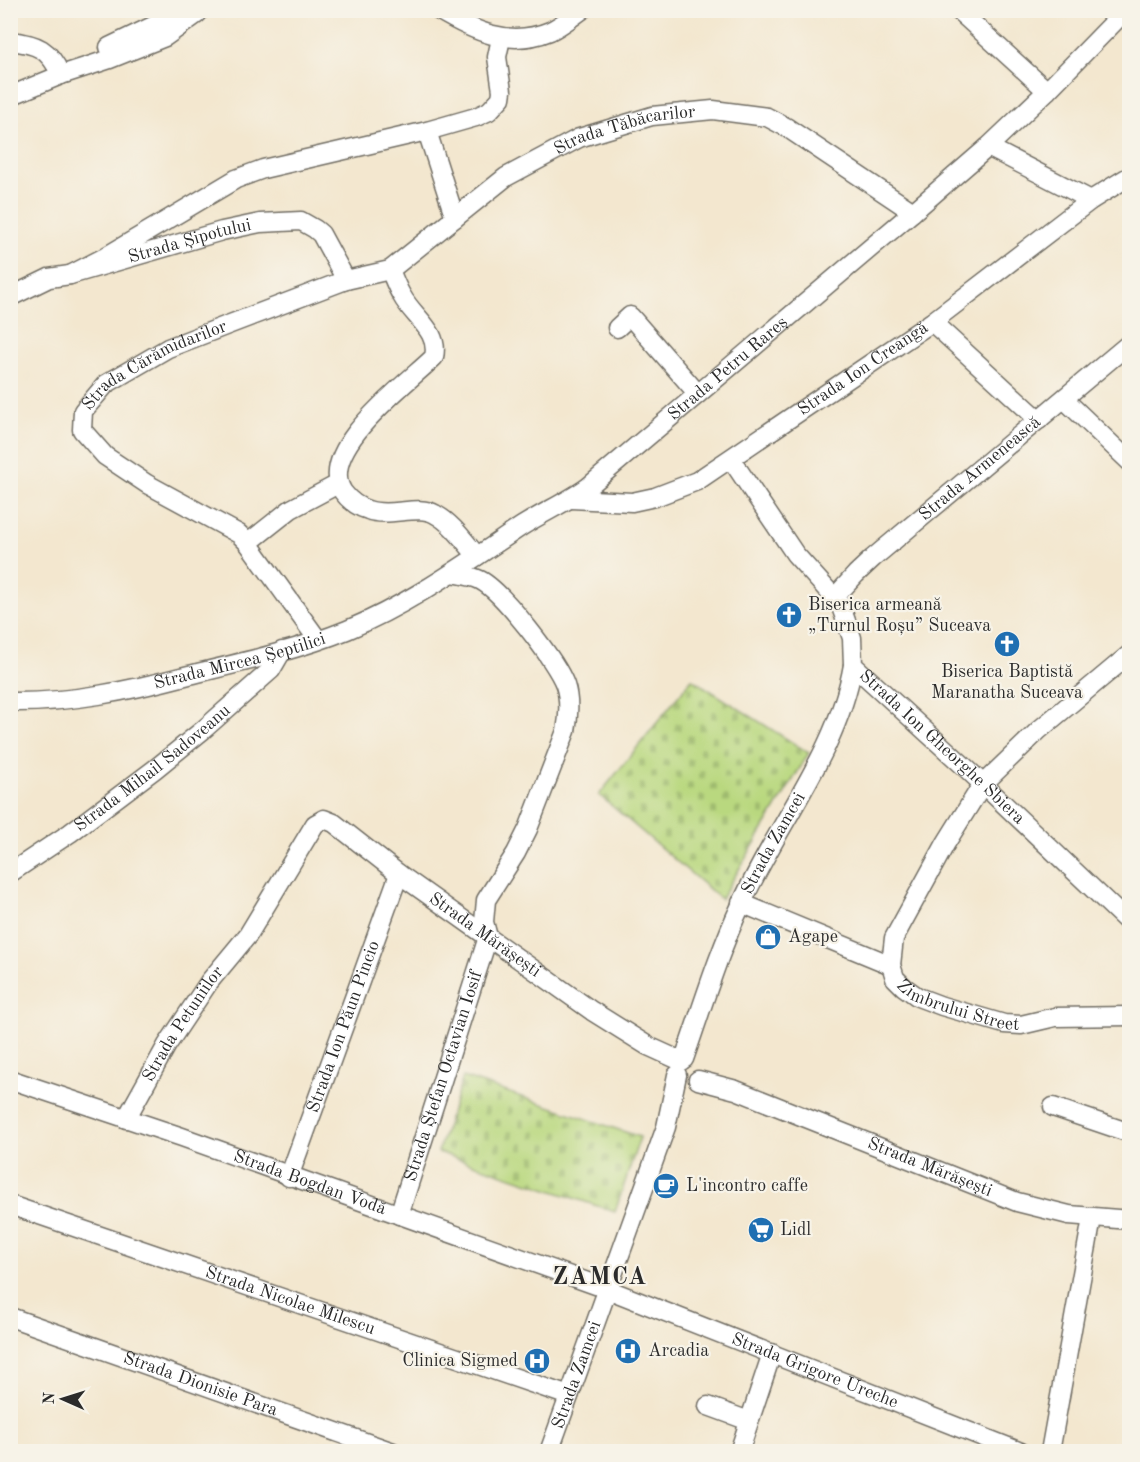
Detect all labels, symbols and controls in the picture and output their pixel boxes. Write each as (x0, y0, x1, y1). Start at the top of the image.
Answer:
street label: Strada Tăbăcarilor (551, 103, 697, 159)
street label: Strada Șipotului (126, 216, 253, 267)
street label: Strada Petru Rareș (665, 313, 792, 424)
street label: Strada Cărămidarilor (79, 317, 230, 414)
street label: Strada Ion Creangă (795, 318, 931, 419)
street label: Strada Armenească (916, 413, 1044, 524)
place label: Biserica armeană „Turnul Roșu” Suceava (808, 596, 991, 636)
church icon: Biserica armeană „Turnul Roșu” Suceava (774, 600, 804, 630)
church icon: Biserica Baptistă Maranatha Suceava (992, 629, 1022, 659)
street label: Strada Mircea Șeptilici (152, 630, 328, 693)
place label: Biserica Baptistă Maranatha Suceava (931, 663, 1083, 702)
street label: Strada Ion Gheorghe Sbiera (856, 667, 1028, 828)
street label: Strada Mihail Sadoveanu (71, 701, 234, 835)
street label: Strada Zamcei (738, 789, 809, 897)
street label: Strada Mărășești (426, 889, 544, 981)
shop icon: Agape (753, 922, 783, 952)
place label: Agape (788, 928, 838, 946)
street label: Strada Ion Păun Pincio (304, 938, 383, 1115)
street label: Strada Petuniilor (140, 962, 227, 1085)
street label: Strada Ștefan Octavian Iosif (401, 967, 486, 1184)
street label: Zimbrului Street (893, 976, 1020, 1034)
street label: Strada Mărășești (865, 1134, 995, 1200)
street label: Strada Bogdan Vodă (231, 1147, 389, 1218)
cafe icon: L'incontro caffe (651, 1171, 681, 1201)
place label: L'incontro caffe (686, 1177, 808, 1195)
supermarket icon: Lidl (746, 1215, 776, 1245)
place label: Lidl (780, 1221, 811, 1239)
street label: Strada Nicolae Milescu (203, 1263, 378, 1338)
district label: ZAMCA (552, 1266, 648, 1290)
street label: Strada Zamcei (549, 1318, 604, 1431)
street label: Strada Grigore Ureche (729, 1330, 901, 1412)
hospital icon: Arcadia (613, 1336, 643, 1366)
place label: Arcadia (648, 1342, 709, 1360)
hospital icon: Clinica Sigmed (522, 1346, 552, 1376)
street label: Strada Dionisie Para (121, 1349, 280, 1420)
place label: Clinica Sigmed (402, 1352, 518, 1370)
north arrow (33, 1369, 93, 1429)
text: N (42, 1391, 58, 1405)

